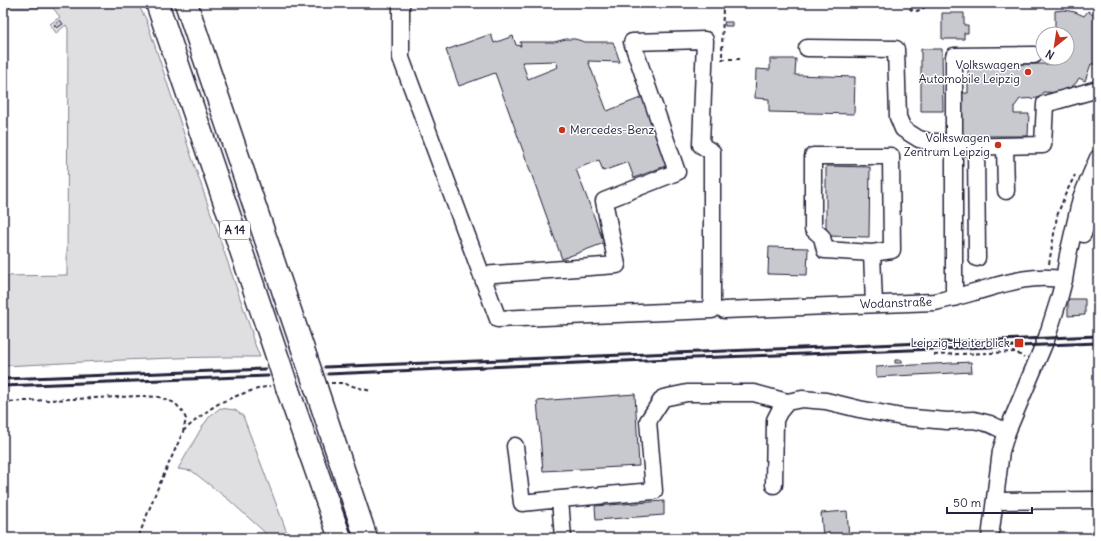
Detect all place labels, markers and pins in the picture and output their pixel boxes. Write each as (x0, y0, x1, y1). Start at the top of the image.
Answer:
place label: Volkswagen Automobile Leipzig (919, 57, 1020, 86)
marker: Volkswagen Automobile Leipzig (1023, 67, 1033, 77)
place label: Mercedes-Benz (570, 122, 654, 137)
marker: Mercedes-Benz (557, 125, 567, 135)
place label: Volkswagen Zentrum Leipzig (904, 130, 990, 159)
marker: Volkswagen Zentrum Leipzig (993, 140, 1003, 150)
place label: Leipzig-Heiterblick (911, 335, 1010, 350)
marker: Leipzig-Heiterblick (1013, 337, 1025, 349)

